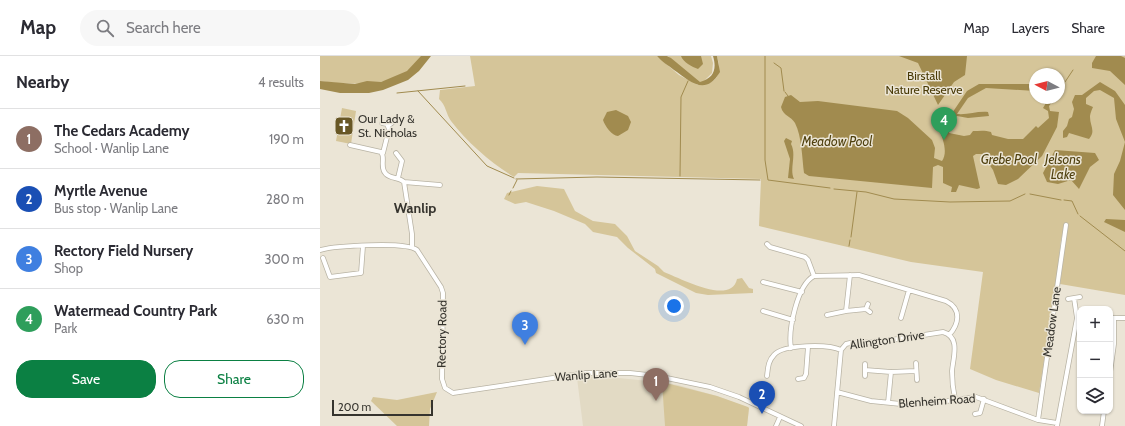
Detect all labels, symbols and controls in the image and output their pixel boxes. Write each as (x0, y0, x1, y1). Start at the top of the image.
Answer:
search box (80, 10, 360, 46)
text: Map (20, 16, 56, 39)
icon: search (94, 17, 116, 39)
text: Search here (126, 19, 201, 37)
text: Map (964, 19, 989, 37)
text: Layers (1011, 19, 1049, 37)
text: Share (1071, 19, 1105, 37)
park label: Birstall Nature Reserve (886, 68, 962, 97)
north arrow (1029, 68, 1065, 104)
text: Nearby (16, 72, 69, 92)
text: 4 results (258, 74, 304, 90)
pin: 4 (931, 107, 957, 140)
place label: Our Lady & St. Nicholas (358, 111, 417, 140)
church icon: Our Lady & St. Nicholas (333, 115, 355, 137)
text: The Cedars Academy (54, 122, 190, 140)
text: 1 (27, 131, 31, 147)
text: 190 m (269, 131, 304, 147)
water label: Meadow Pool (801, 133, 872, 149)
text: School · Wanlip Lane (54, 140, 169, 156)
water label: Grebe Pool (981, 151, 1037, 167)
water label: Jelsons Lake (1044, 151, 1081, 182)
text: Myrtle Avenue (54, 182, 147, 200)
text: 2 (26, 191, 32, 207)
text: 280 m (266, 191, 304, 207)
district label: Wanlip (394, 199, 436, 217)
text: Bus stop · Wanlip Lane (54, 200, 178, 216)
text: Rectory Field Nursery (54, 242, 193, 260)
text: 3 (25, 251, 33, 267)
text: 300 m (264, 251, 304, 267)
text: Shop (54, 260, 83, 276)
street label: Meadow Lane (1039, 286, 1064, 358)
your location (664, 296, 684, 316)
street label: Rectory Road (433, 300, 450, 368)
text: Watermead Country Park (54, 302, 217, 320)
map controls (1077, 306, 1113, 414)
button: + (1077, 306, 1113, 342)
text: 4 (25, 311, 33, 327)
text: 630 m (266, 311, 304, 327)
pin: 3 (512, 312, 538, 345)
text: Park (54, 320, 77, 336)
street label: Allington Drive (849, 327, 925, 352)
button: − (1077, 342, 1113, 378)
button: Save (16, 360, 156, 398)
button: Share (164, 360, 304, 398)
street label: Wanlip Lane (554, 365, 618, 384)
pin: 1 (643, 368, 669, 401)
button: layers (1077, 378, 1113, 414)
pin: 2 (749, 381, 775, 414)
street label: Blenheim Road (898, 390, 976, 411)
scale bar (332, 398, 433, 417)
text: 200 m (338, 400, 371, 414)

